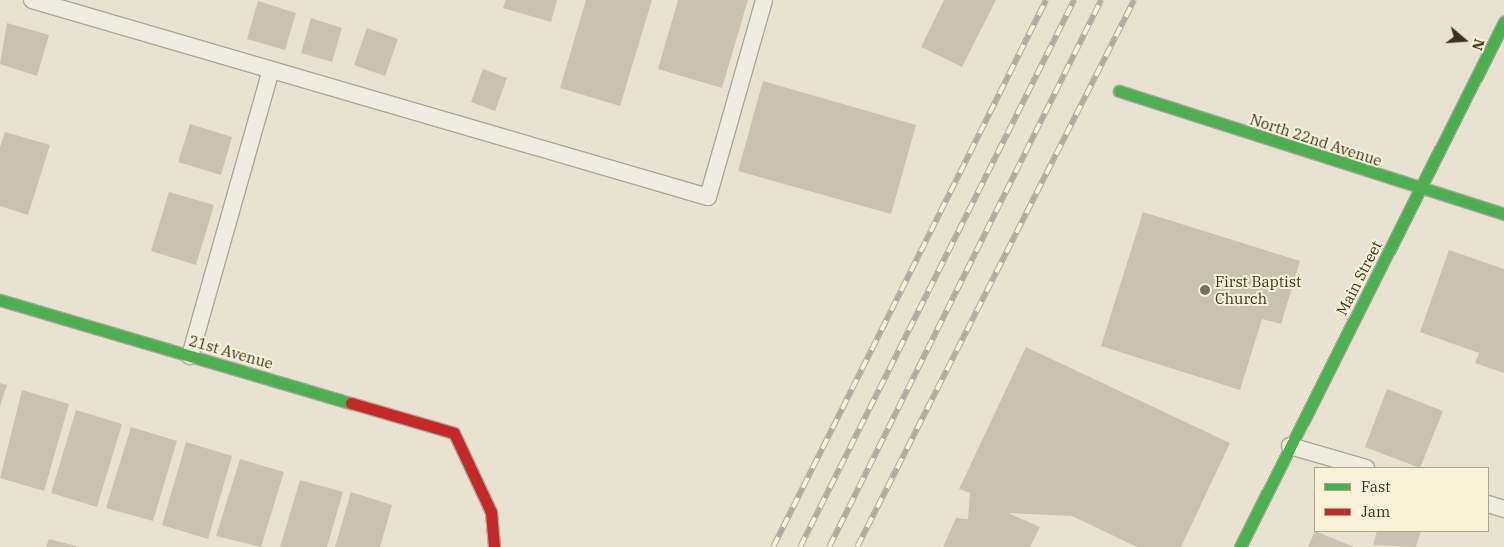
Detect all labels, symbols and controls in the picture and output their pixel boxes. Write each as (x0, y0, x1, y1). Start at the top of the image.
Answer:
north arrow (1439, 15, 1489, 65)
text: N (1468, 37, 1489, 53)
street label: North 22nd Avenue (1248, 110, 1384, 170)
street label: Main Street (1333, 238, 1385, 318)
place label: First Baptist Church (1215, 272, 1301, 307)
marker: First Baptist Church (1199, 284, 1211, 296)
street label: 21st Avenue (187, 331, 275, 373)
legend (1314, 467, 1489, 532)
text: Fast (1361, 477, 1391, 496)
text: Jam (1361, 502, 1390, 521)

